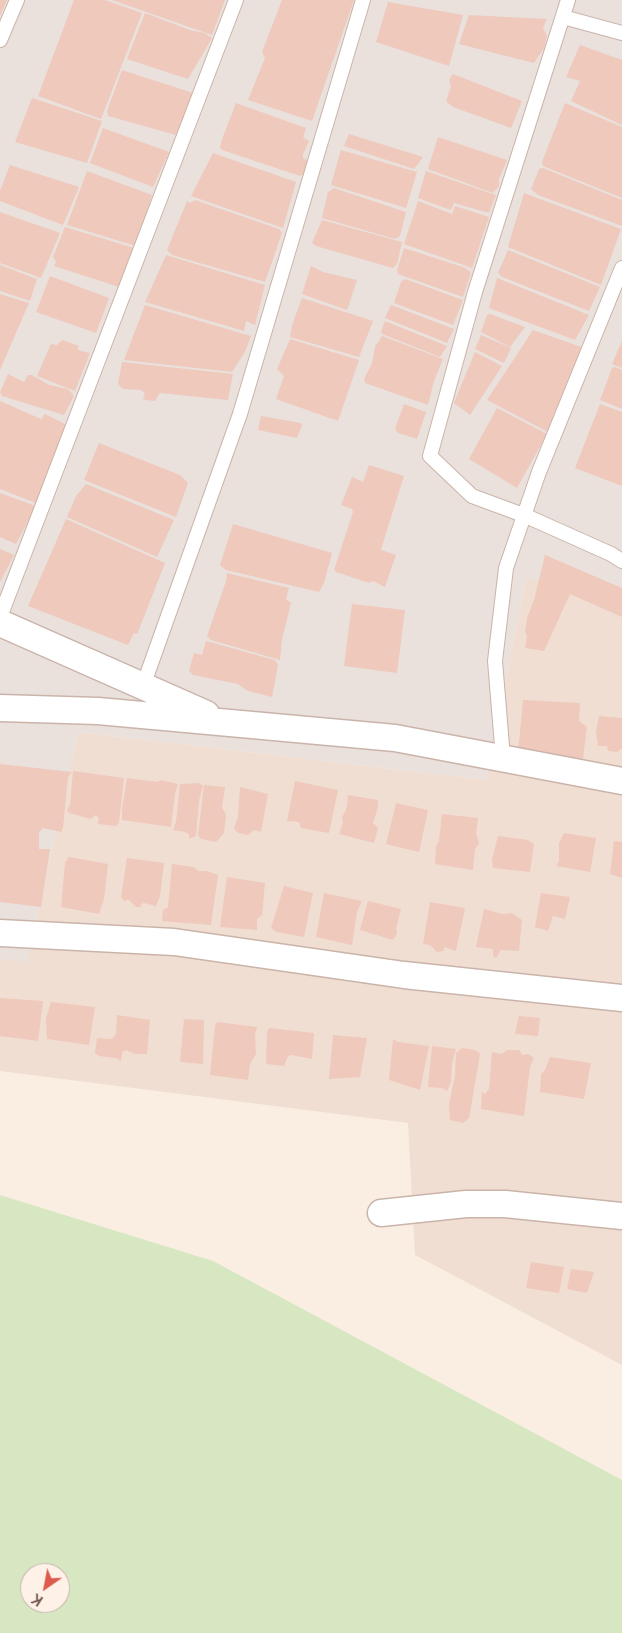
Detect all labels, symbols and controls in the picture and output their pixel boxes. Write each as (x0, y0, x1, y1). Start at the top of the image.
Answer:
north arrow (20, 1563, 70, 1613)
text: K (29, 1590, 46, 1609)

